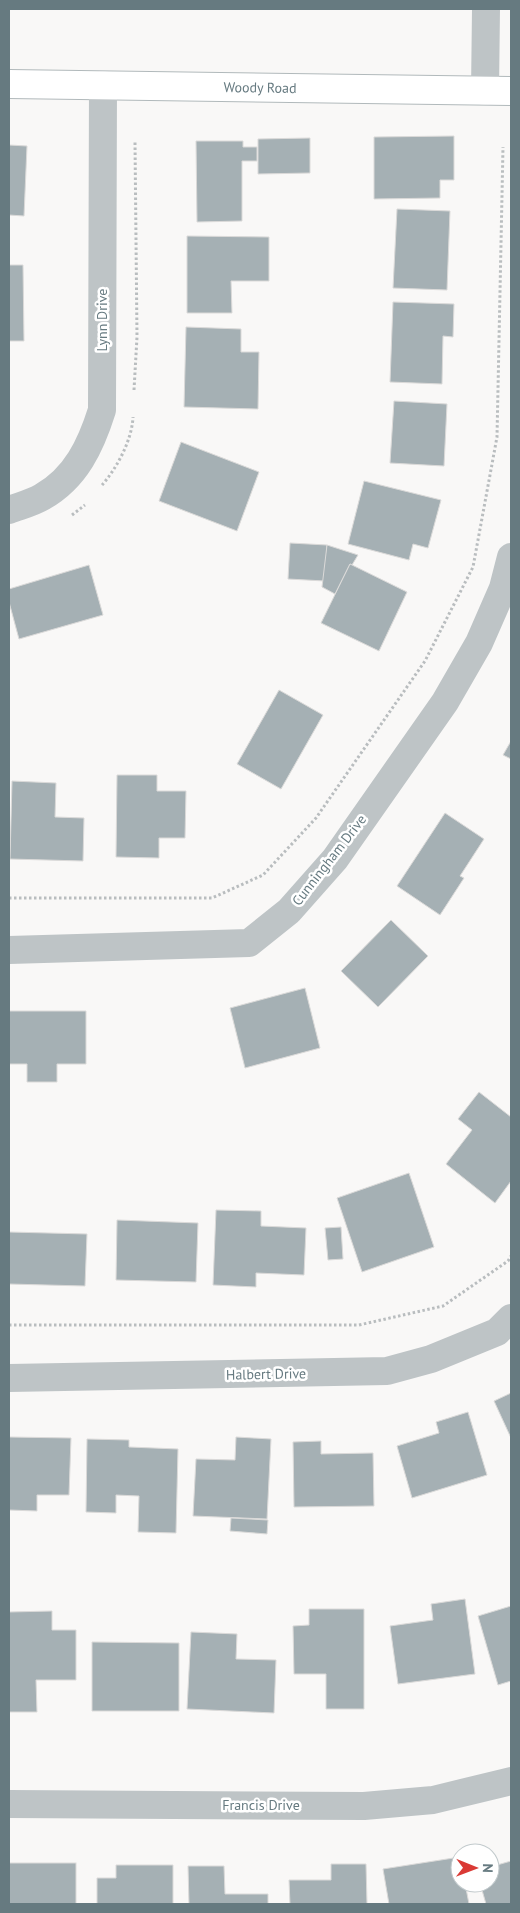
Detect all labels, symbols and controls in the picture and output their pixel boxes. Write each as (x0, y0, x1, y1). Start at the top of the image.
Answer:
street label: Woody Road (223, 78, 297, 97)
street label: Lynn Drive (93, 289, 111, 351)
street label: Cunningham Drive (288, 811, 370, 909)
street label: Halbert Drive (226, 1364, 306, 1384)
street label: Francis Drive (222, 1796, 300, 1814)
north arrow (450, 1843, 500, 1893)
text: N (479, 1863, 497, 1873)

